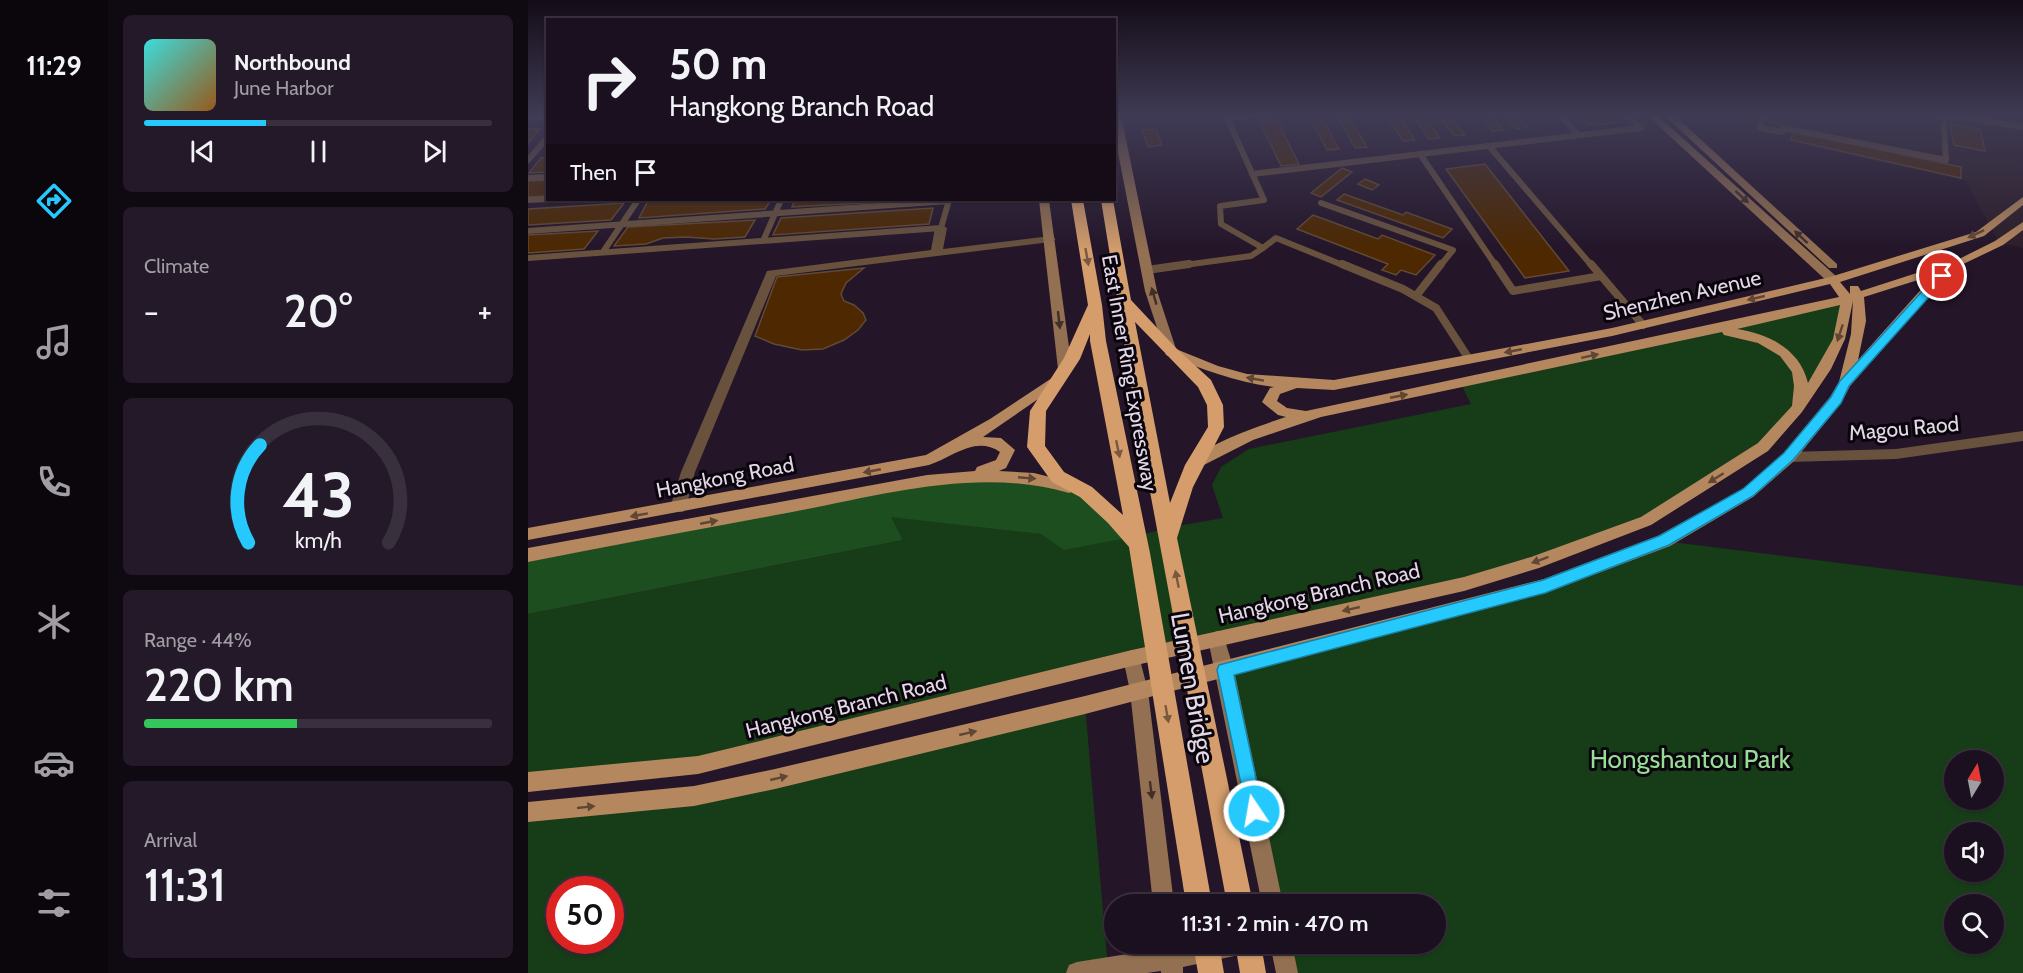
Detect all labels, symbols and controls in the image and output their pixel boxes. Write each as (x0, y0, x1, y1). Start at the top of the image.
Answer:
text: 50 m (669, 38, 767, 90)
icon: right (570, 42, 648, 120)
text: 11:29 (26, 49, 82, 82)
text: Northbound (234, 49, 351, 76)
text: June Harbor (234, 76, 334, 100)
text: Hangkong Branch Road (669, 90, 934, 123)
icon: previous (186, 135, 219, 168)
icon: pause (302, 135, 335, 168)
icon: next (418, 135, 451, 168)
icon: arrive (629, 156, 662, 189)
text: Then (570, 159, 617, 186)
icon: directions (33, 180, 75, 222)
one-way arrow (1734, 190, 1749, 203)
one-way arrow (1967, 229, 1985, 239)
one-way arrow (1794, 230, 1808, 244)
one-way arrow (1082, 248, 1091, 267)
pin (1916, 250, 1967, 301)
street label: East Inner Ring Expressway (1097, 253, 1163, 494)
text: Climate (144, 254, 209, 278)
icon: arrive (1925, 259, 1958, 292)
street label: Shenzhen Avenue (1601, 265, 1764, 325)
text: 20° (284, 284, 352, 338)
one-way arrow (1148, 287, 1158, 306)
text: − (144, 291, 159, 331)
text: + (477, 291, 492, 331)
one-way arrow (1747, 294, 1765, 304)
one-way arrow (1054, 311, 1064, 330)
icon: music (33, 321, 75, 363)
one-way arrow (1834, 324, 1844, 342)
one-way arrow (1504, 347, 1523, 356)
one-way arrow (1581, 351, 1600, 360)
one-way arrow (1245, 374, 1264, 383)
one-way arrow (1390, 391, 1409, 400)
street label: Magou Raod (1848, 411, 1960, 445)
one-way arrow (1114, 440, 1123, 459)
street label: Hangkong Road (654, 451, 796, 503)
text: 43 (282, 458, 354, 534)
icon: phone (33, 461, 75, 503)
one-way arrow (862, 467, 881, 476)
one-way arrow (1018, 473, 1037, 482)
one-way arrow (1708, 473, 1724, 484)
one-way arrow (629, 510, 648, 519)
one-way arrow (700, 517, 719, 526)
text: km/h (295, 528, 341, 554)
one-way arrow (1531, 556, 1549, 566)
street label: Hangkong Branch Road (1216, 558, 1422, 628)
one-way arrow (1172, 569, 1181, 588)
icon: climate (33, 601, 75, 643)
one-way arrow (1341, 605, 1360, 614)
street label: Lumen Bridge (1164, 610, 1222, 766)
text: Range · 44% (144, 628, 252, 652)
text: 220 km (144, 658, 294, 712)
street label: Hangkong Branch Road (743, 669, 949, 743)
one-way arrow (1163, 705, 1172, 724)
one-way arrow (959, 727, 978, 737)
icon: car (33, 742, 75, 784)
park label: Hongshantou Park (1590, 743, 1791, 775)
north arrow (1944, 750, 2004, 810)
map controls (1944, 750, 2004, 954)
one-way arrow (770, 773, 789, 782)
position arrow (1222, 779, 1286, 843)
one-way arrow (1146, 781, 1155, 800)
one-way arrow (577, 802, 596, 812)
button: sound (1944, 822, 2004, 882)
text: Arrival (144, 828, 197, 852)
text: 11:31 (144, 858, 226, 912)
speed limit sign: 50 (546, 876, 624, 954)
icon: filters (33, 882, 75, 924)
button: search (1944, 894, 2004, 954)
text: 11:31 · 2 min · 470 m (1182, 910, 1368, 937)

